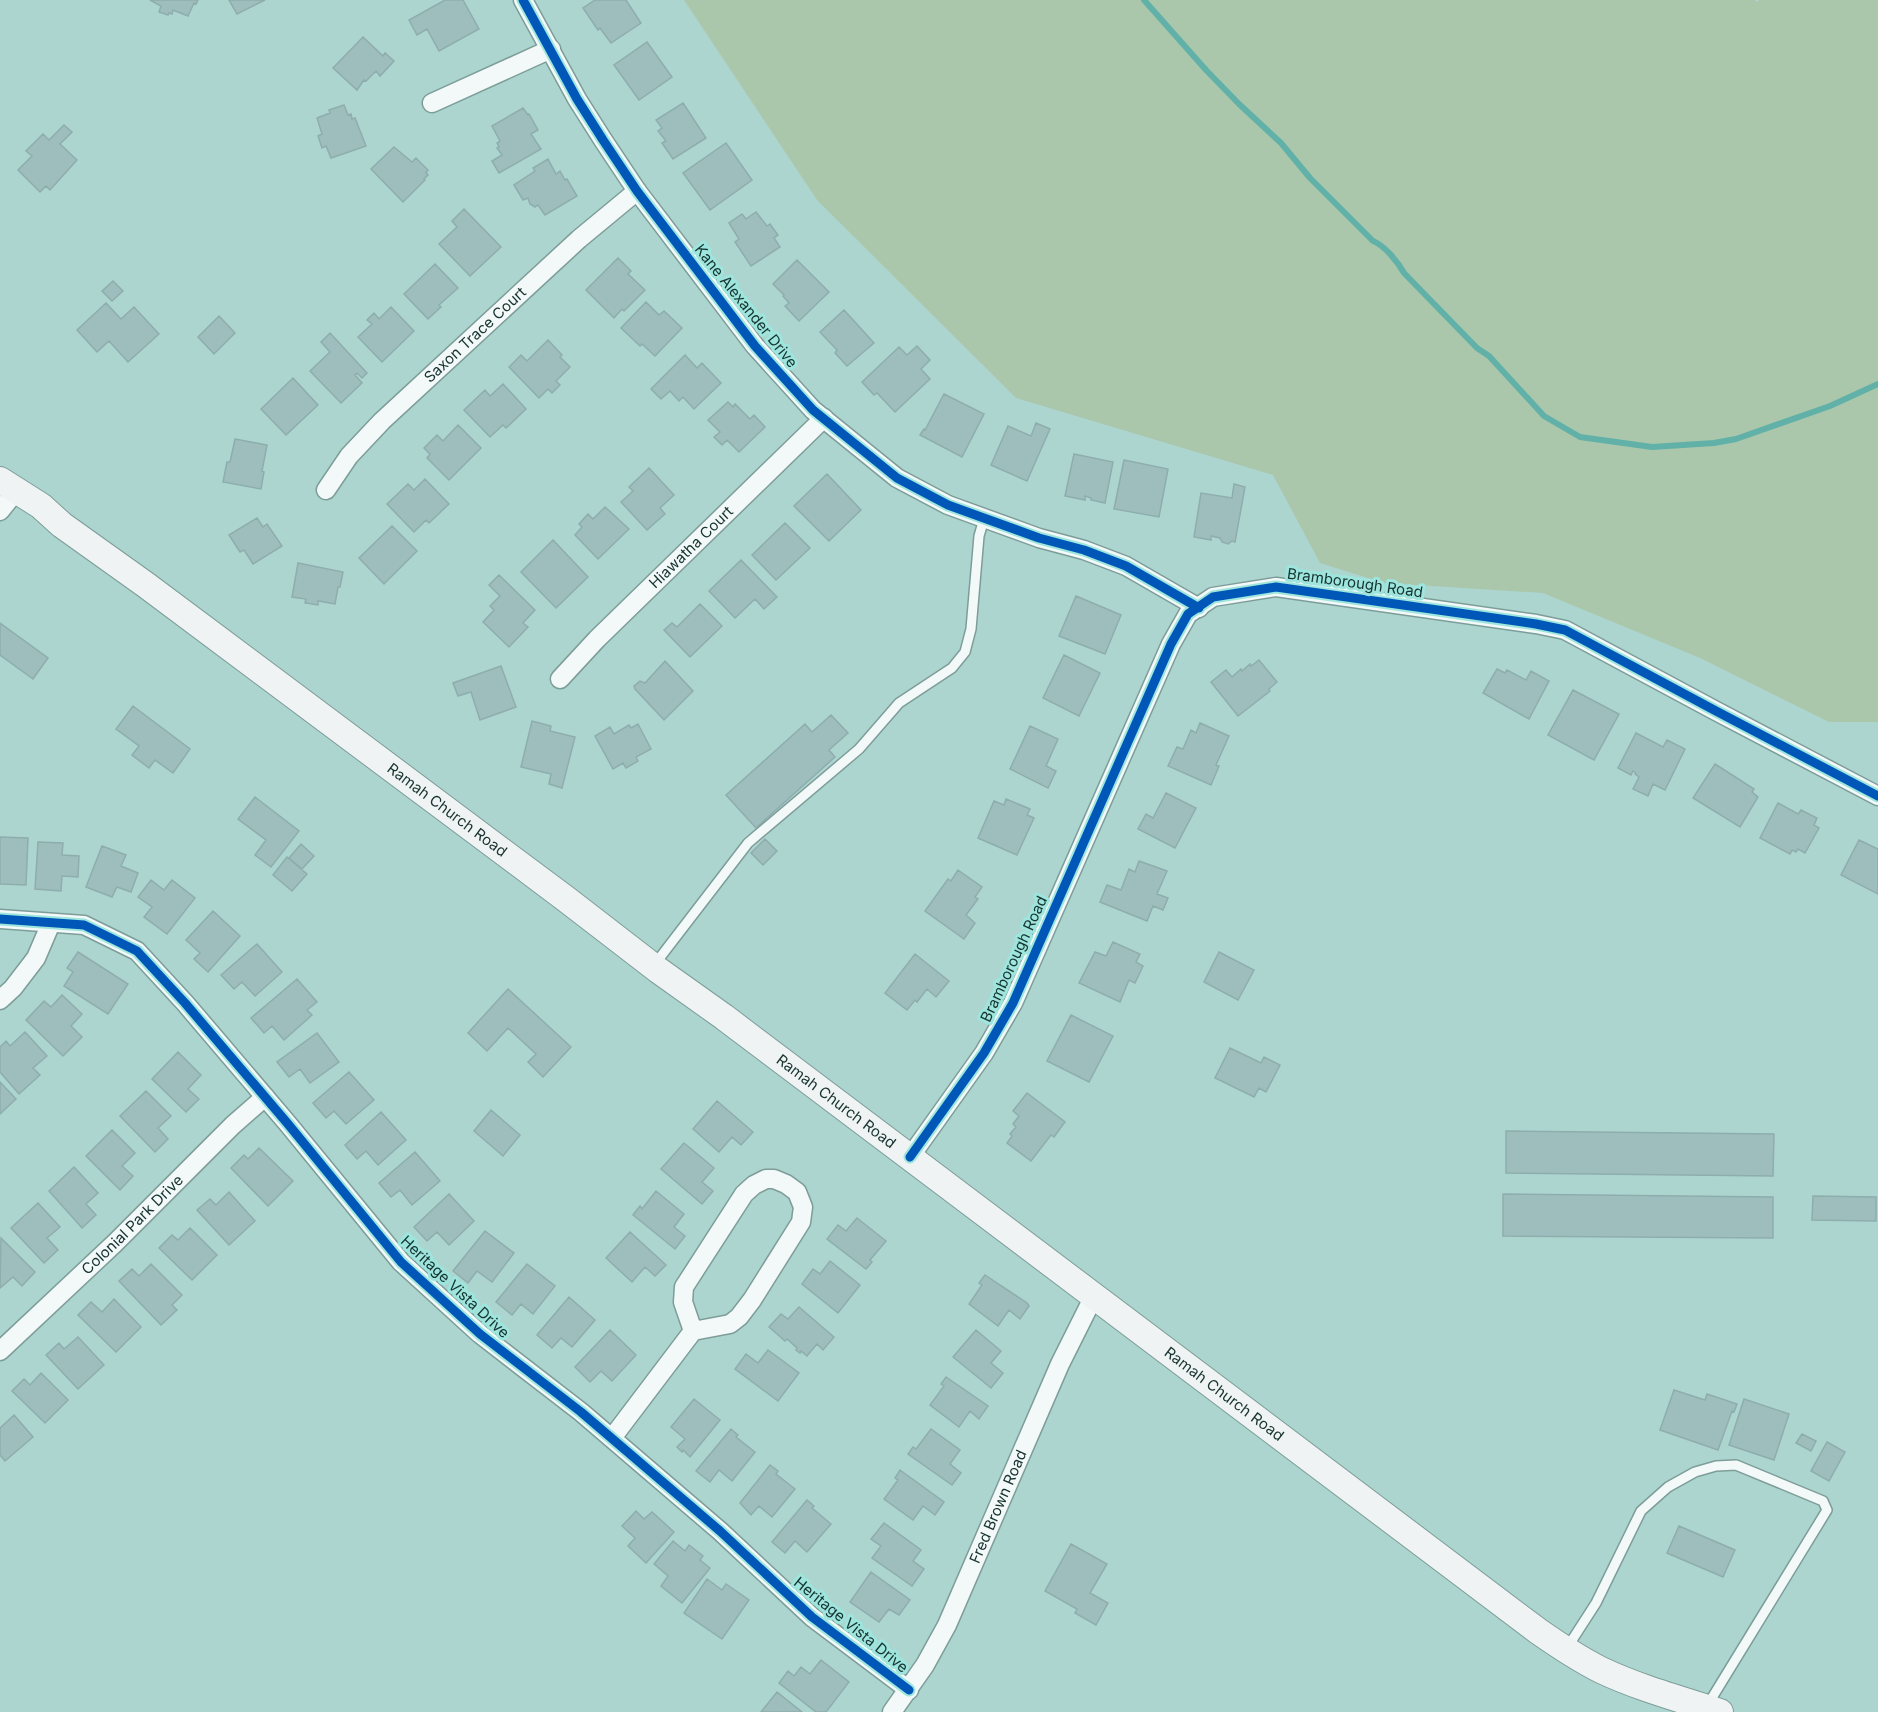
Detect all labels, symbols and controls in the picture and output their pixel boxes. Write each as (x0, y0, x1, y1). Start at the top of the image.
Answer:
street label: Kane Alexander Drive (691, 240, 802, 371)
street label: Saxon Trace Court (420, 283, 530, 386)
street label: Hiawatha Court (645, 502, 737, 592)
street label: Bramborough Road (1286, 564, 1424, 601)
street label: Ramah Church Road (384, 759, 511, 861)
street label: Bramborough Road (976, 893, 1051, 1025)
street label: Ramah Church Road (773, 1050, 900, 1152)
street label: Colonial Park Drive (77, 1170, 187, 1279)
street label: Heritage Vista Drive (397, 1231, 514, 1342)
street label: Ramah Church Road (1161, 1343, 1288, 1445)
street label: Fred Brown Road (965, 1447, 1031, 1566)
street label: Heritage Vista Drive (790, 1573, 912, 1677)

